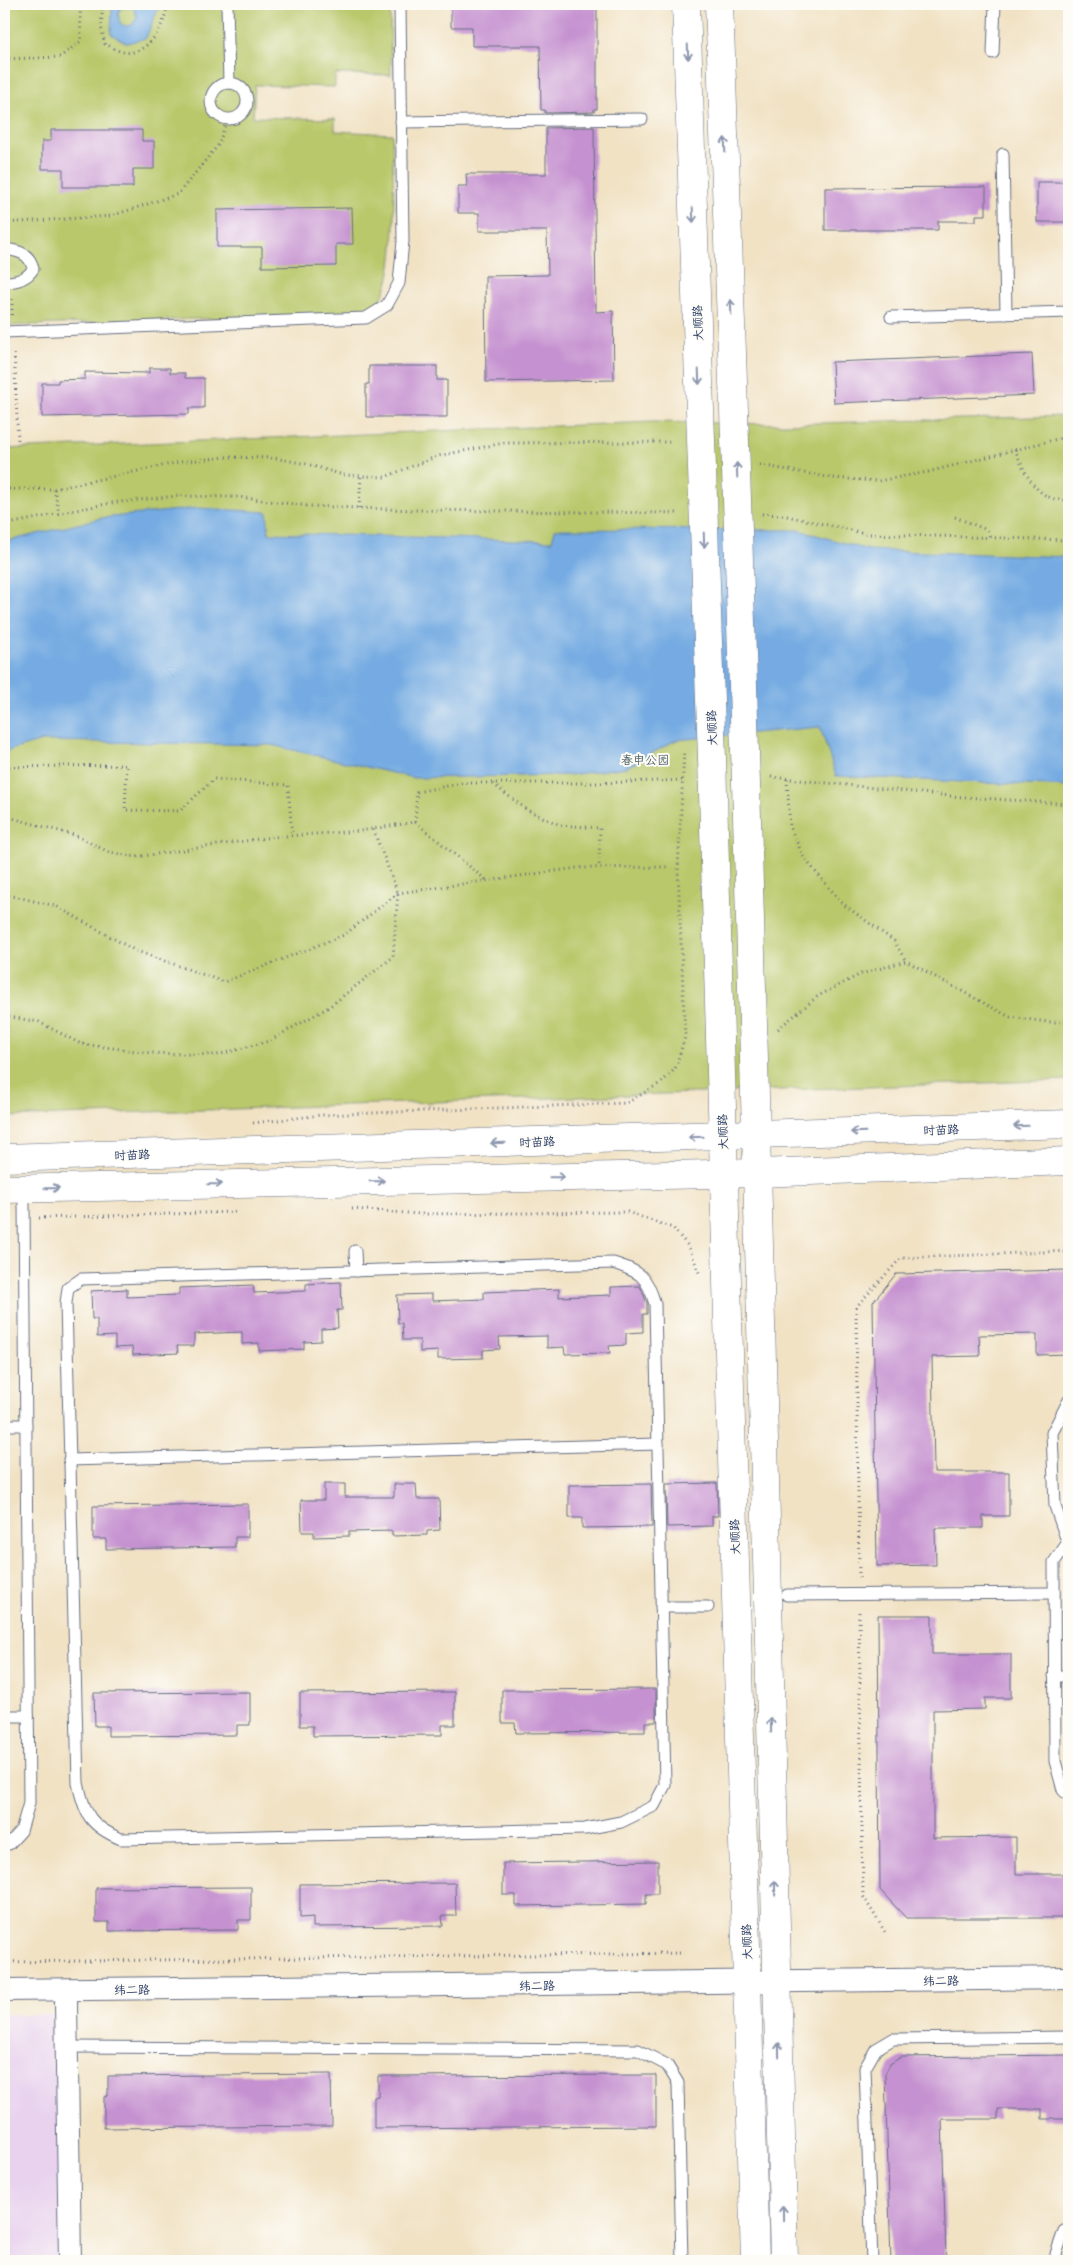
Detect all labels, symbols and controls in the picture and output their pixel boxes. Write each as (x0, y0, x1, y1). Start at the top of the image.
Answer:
one-way arrow (683, 44, 693, 60)
one-way arrow (720, 137, 729, 153)
one-way arrow (689, 207, 698, 223)
one-way arrow (726, 300, 736, 316)
street label: 大顺路 (687, 305, 707, 341)
one-way arrow (694, 369, 704, 385)
one-way arrow (733, 462, 742, 478)
one-way arrow (700, 531, 709, 547)
street label: 大顺路 (701, 710, 721, 746)
park label: 春申公园 (621, 750, 669, 768)
street label: 大顺路 (712, 1114, 732, 1150)
street label: 时苗路 (923, 1119, 959, 1139)
one-way arrow (1013, 1121, 1029, 1131)
one-way arrow (850, 1127, 866, 1136)
street label: 时苗路 (519, 1131, 555, 1151)
one-way arrow (688, 1132, 704, 1141)
one-way arrow (491, 1138, 507, 1147)
street label: 时苗路 (114, 1144, 150, 1164)
one-way arrow (549, 1172, 565, 1182)
one-way arrow (369, 1176, 385, 1186)
one-way arrow (207, 1180, 223, 1189)
one-way arrow (44, 1183, 60, 1193)
street label: 大顺路 (724, 1519, 744, 1555)
one-way arrow (767, 1717, 776, 1733)
one-way arrow (770, 1880, 780, 1896)
street label: 大顺路 (736, 1924, 756, 1960)
street label: 纬二路 (923, 1971, 959, 1989)
street label: 纬二路 (519, 1976, 555, 1994)
street label: 纬二路 (114, 1980, 150, 1998)
one-way arrow (774, 2042, 784, 2058)
one-way arrow (778, 2205, 788, 2221)

